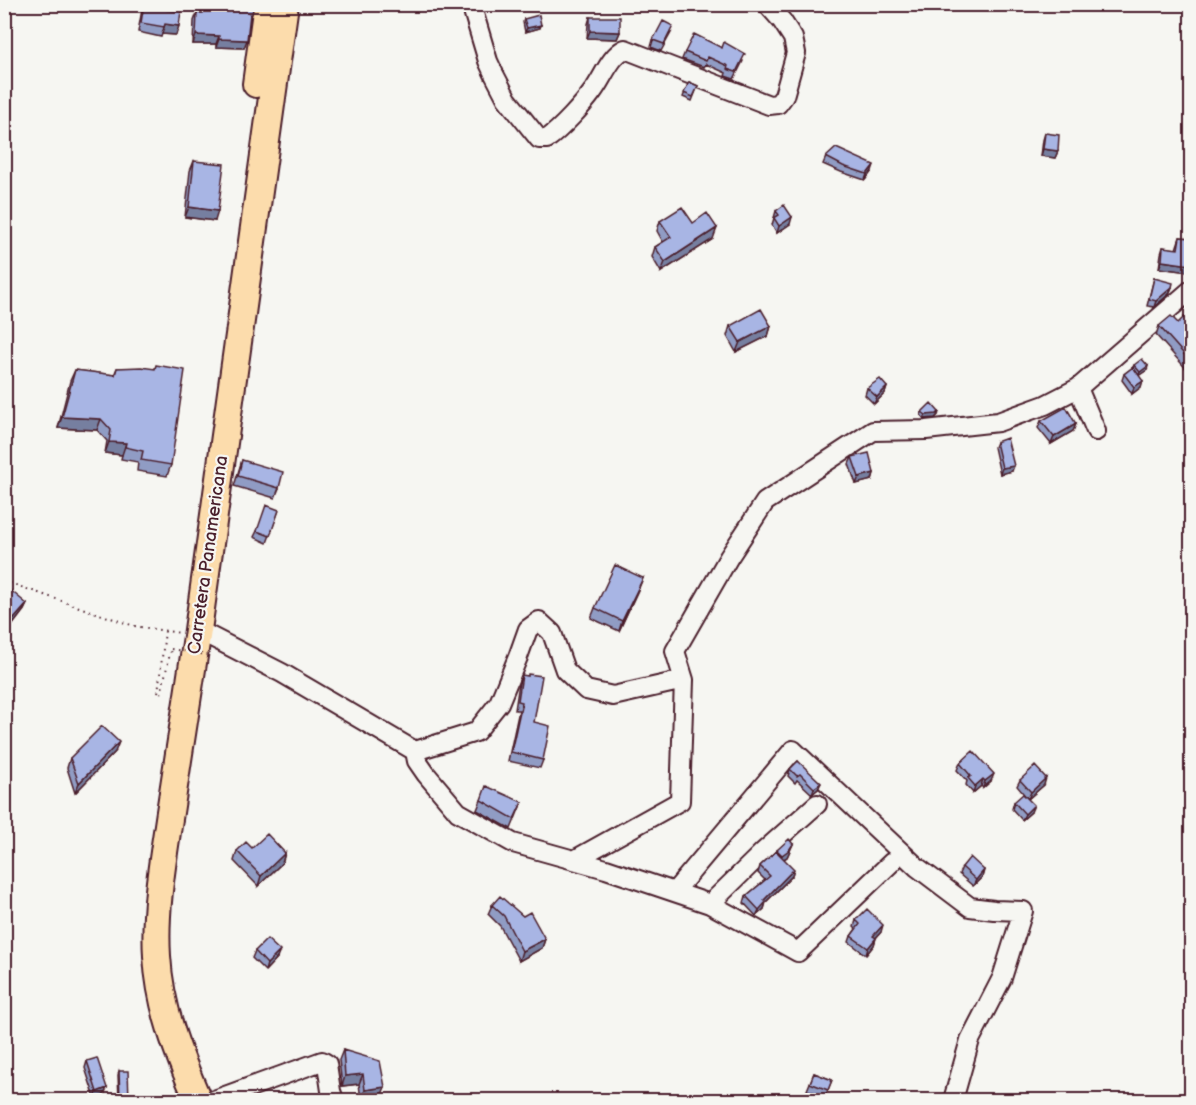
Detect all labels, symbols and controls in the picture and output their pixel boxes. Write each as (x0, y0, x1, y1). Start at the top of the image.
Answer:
street label: Carretera Panamericana (184, 454, 232, 656)

